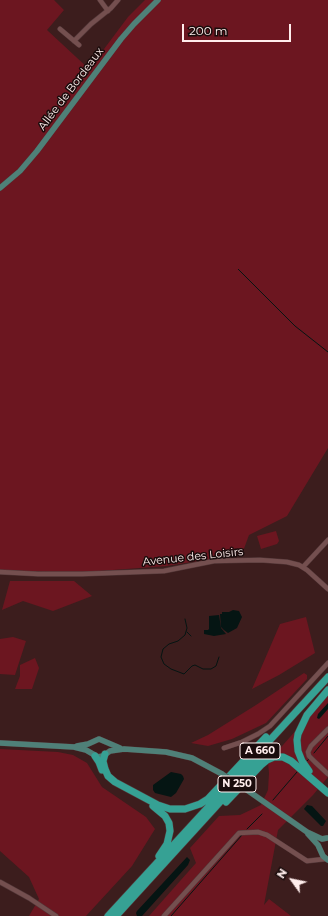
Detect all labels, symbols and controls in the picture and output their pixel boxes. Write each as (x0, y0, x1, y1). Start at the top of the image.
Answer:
scale bar (184, 16, 293, 42)
text: 200 m (189, 23, 228, 38)
street label: Allée de Bordeaux (36, 45, 106, 133)
street label: Avenue des Loisirs (142, 545, 244, 569)
road number: A 660 (240, 743, 280, 759)
road number: N 250 (218, 776, 256, 792)
north arrow (272, 860, 312, 900)
text: N (274, 866, 290, 881)

